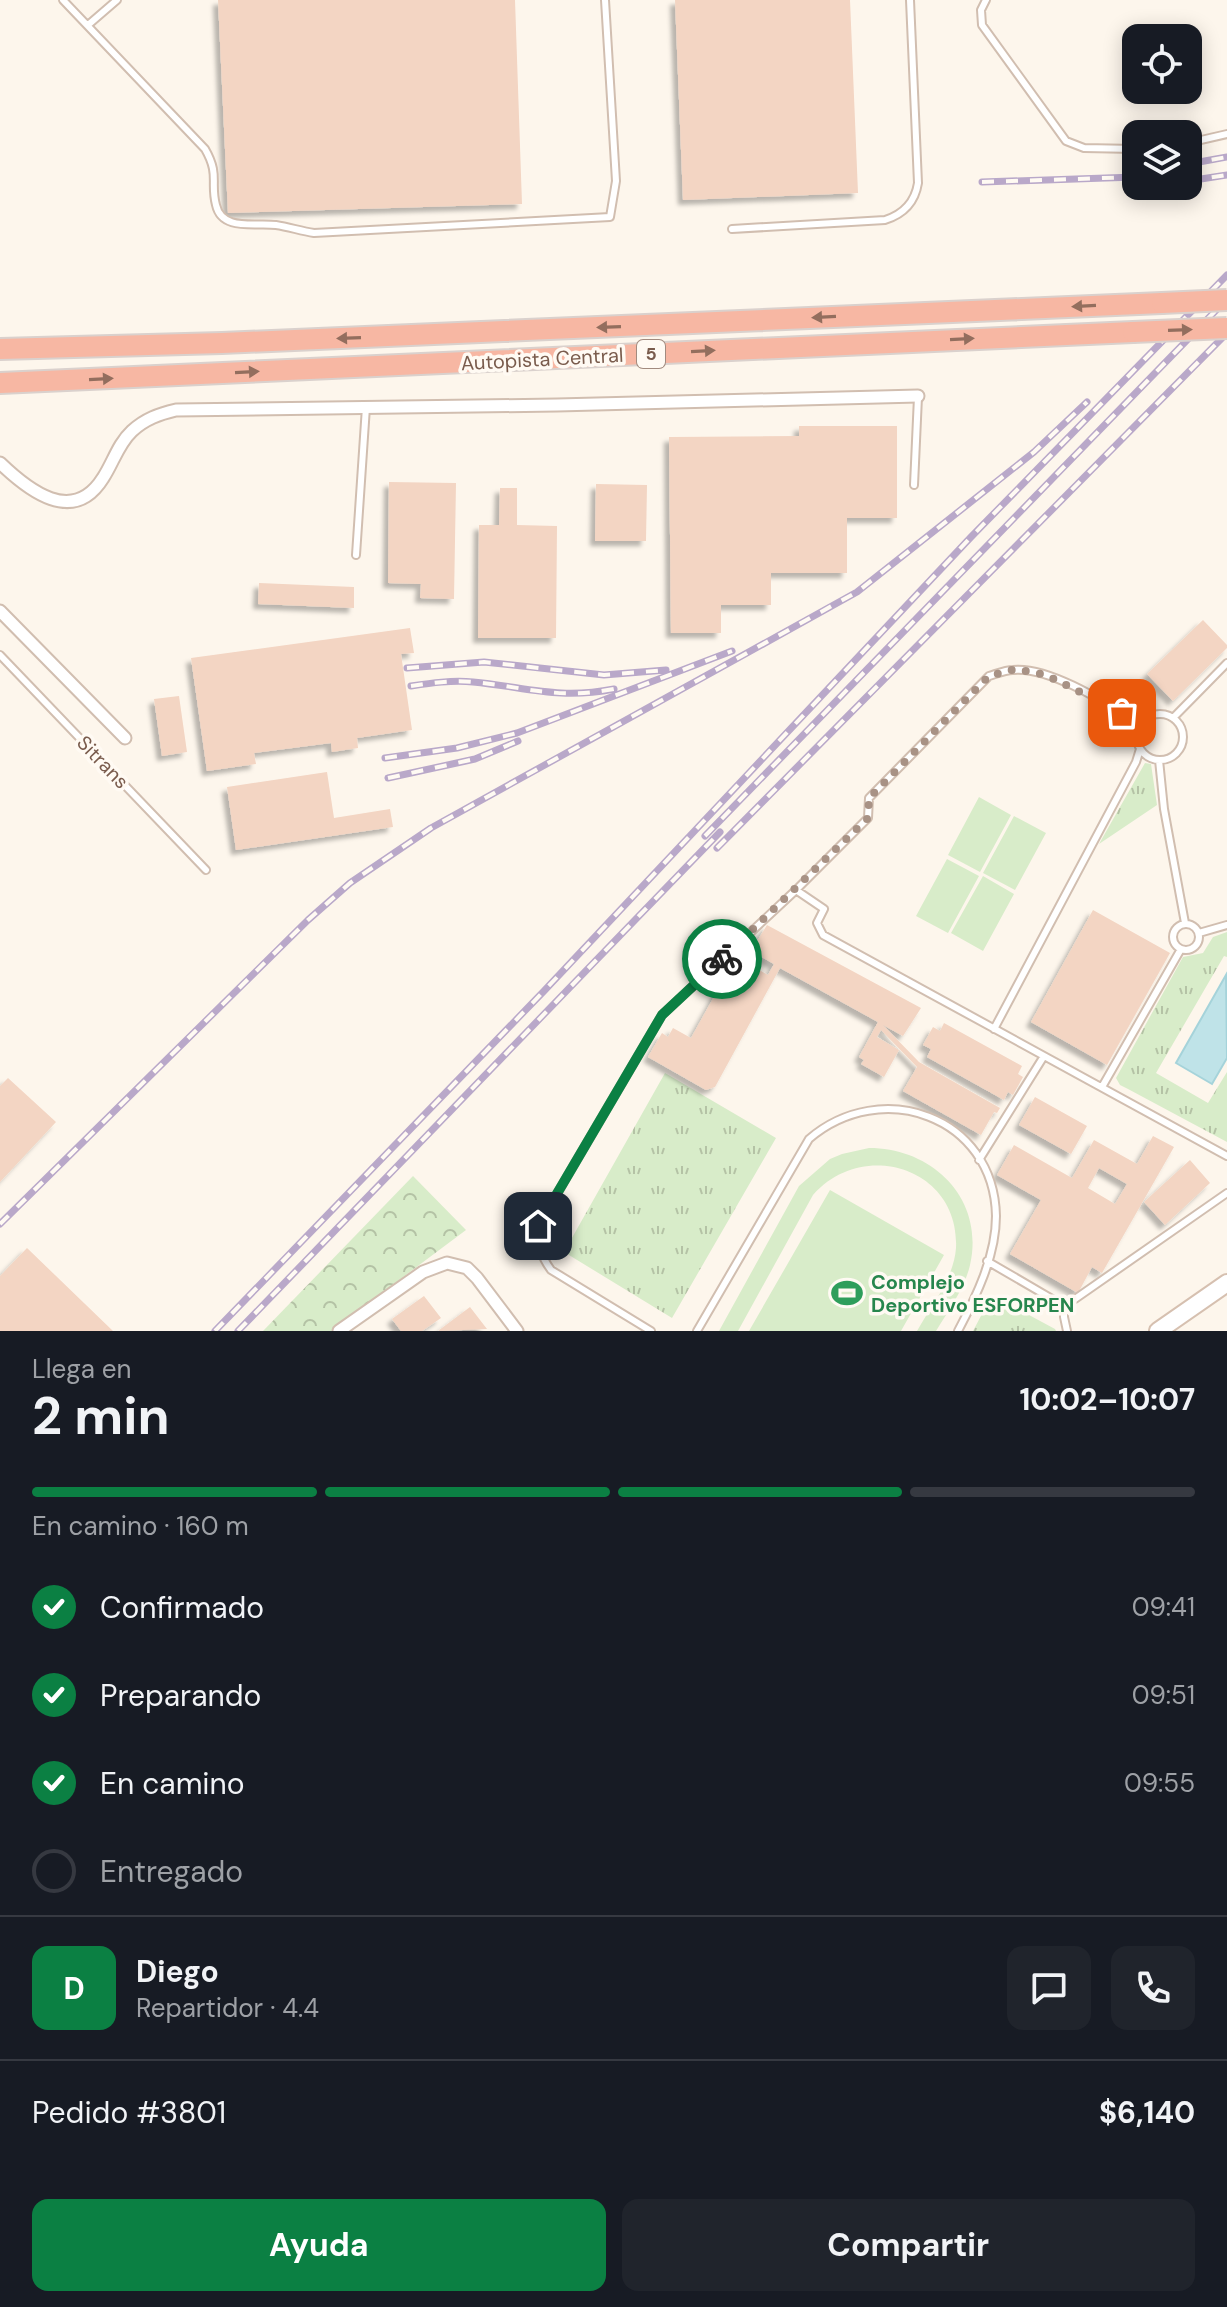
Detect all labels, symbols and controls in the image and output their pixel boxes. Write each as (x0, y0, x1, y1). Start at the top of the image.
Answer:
map controls (1122, 24, 1202, 200)
button: locate (1122, 24, 1202, 104)
button: layers (1122, 120, 1202, 200)
one-way arrow (1071, 300, 1096, 313)
one-way arrow (811, 311, 836, 324)
one-way arrow (596, 320, 621, 333)
one-way arrow (1168, 323, 1193, 336)
one-way arrow (336, 332, 361, 345)
one-way arrow (950, 333, 975, 346)
road number: 5 (637, 340, 665, 368)
street label: Autopista Central (460, 342, 624, 376)
one-way arrow (691, 345, 716, 358)
one-way arrow (235, 366, 260, 379)
one-way arrow (89, 372, 114, 385)
pin (1088, 679, 1156, 747)
icon: bag (1100, 691, 1144, 735)
street label: Sitrans (71, 730, 135, 794)
courier (682, 919, 762, 999)
icon: bike (700, 937, 744, 981)
pin (504, 1192, 572, 1260)
icon: home (516, 1204, 560, 1248)
place label: Complejo Deportivo ESFORPEN (871, 1269, 1074, 1318)
sports icon: Complejo Deportivo ESFORPEN (830, 1276, 864, 1310)
text: Llega en (32, 1352, 131, 1386)
text: 10:02–10:07 (1019, 1380, 1195, 1419)
text: 2 min (32, 1382, 170, 1450)
text: En camino · 160 m (32, 1509, 249, 1543)
icon: check (32, 1585, 76, 1629)
text: Confirmado (100, 1588, 264, 1627)
text: 09:41 (1132, 1590, 1195, 1624)
icon: check (32, 1673, 76, 1717)
text: Preparando (100, 1676, 261, 1715)
text: 09:51 (1132, 1678, 1195, 1712)
icon: check (32, 1761, 76, 1805)
text: En camino (100, 1764, 245, 1803)
text: 09:55 (1124, 1766, 1195, 1800)
text: Entregado (100, 1852, 243, 1891)
button: chat (1007, 1946, 1091, 2030)
button: phone (1111, 1946, 1195, 2030)
text: Diego (136, 1952, 219, 1991)
text: D (63, 1969, 85, 2008)
text: Repartidor · 4.4 (136, 1991, 319, 2025)
text: Pedido #3801 (32, 2093, 226, 2132)
text: $6,140 (1099, 2093, 1195, 2132)
button: Ayuda (32, 2199, 606, 2291)
button: Compartir (622, 2199, 1195, 2291)

